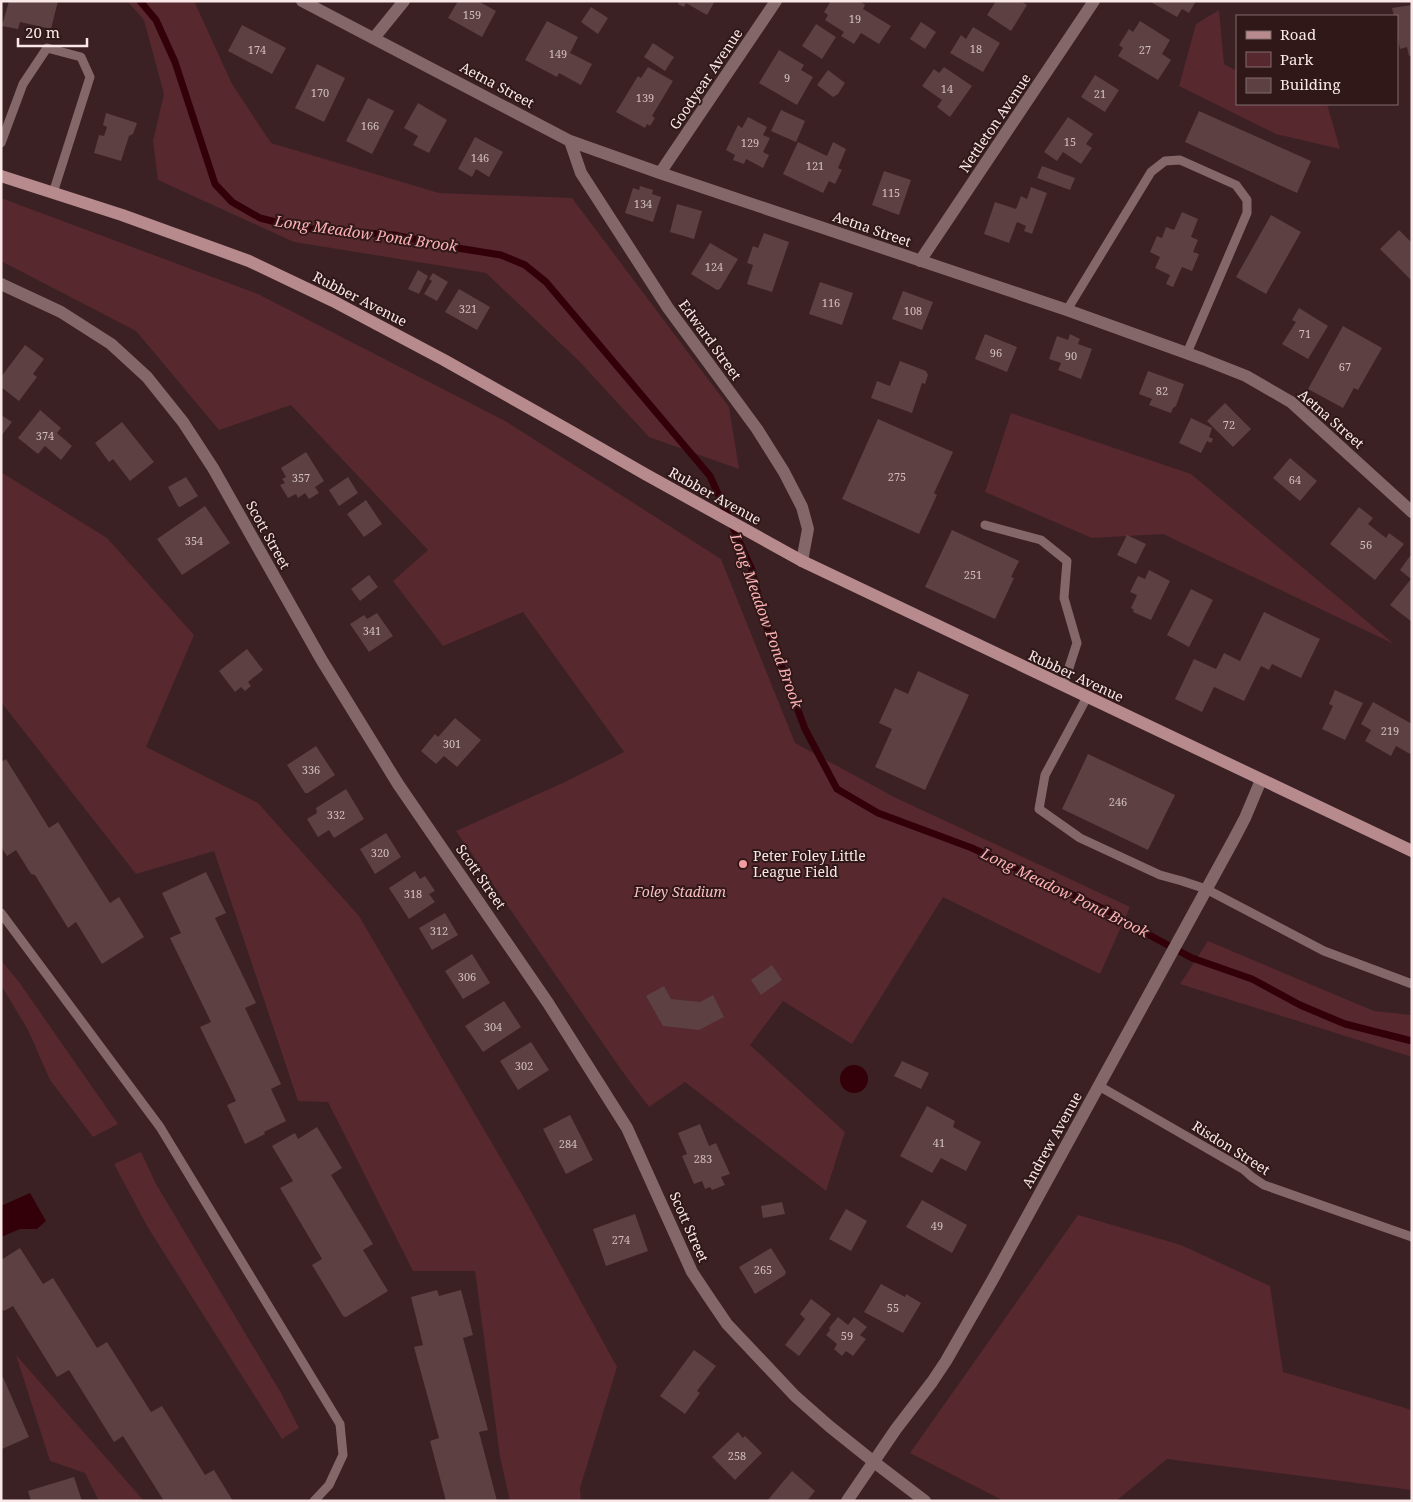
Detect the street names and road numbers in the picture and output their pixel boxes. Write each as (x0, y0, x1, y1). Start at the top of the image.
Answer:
street label: Goodyear Avenue (665, 24, 747, 133)
street label: Aetna Street (457, 57, 538, 112)
street label: Nettleton Avenue (954, 69, 1035, 176)
street label: Aetna Street (830, 206, 914, 251)
street label: Rubber Avenue (310, 267, 410, 330)
street label: Edward Street (675, 296, 746, 384)
street label: Aetna Street (1294, 385, 1368, 453)
street label: Rubber Avenue (666, 462, 765, 529)
street label: Scott Street (242, 497, 295, 572)
street label: Rubber Avenue (1026, 645, 1127, 706)
street label: Scott Street (452, 840, 511, 913)
street label: Andrew Avenue (1017, 1088, 1086, 1191)
street label: Risdon Street (1189, 1116, 1274, 1179)
street label: Scott Street (666, 1189, 713, 1265)

